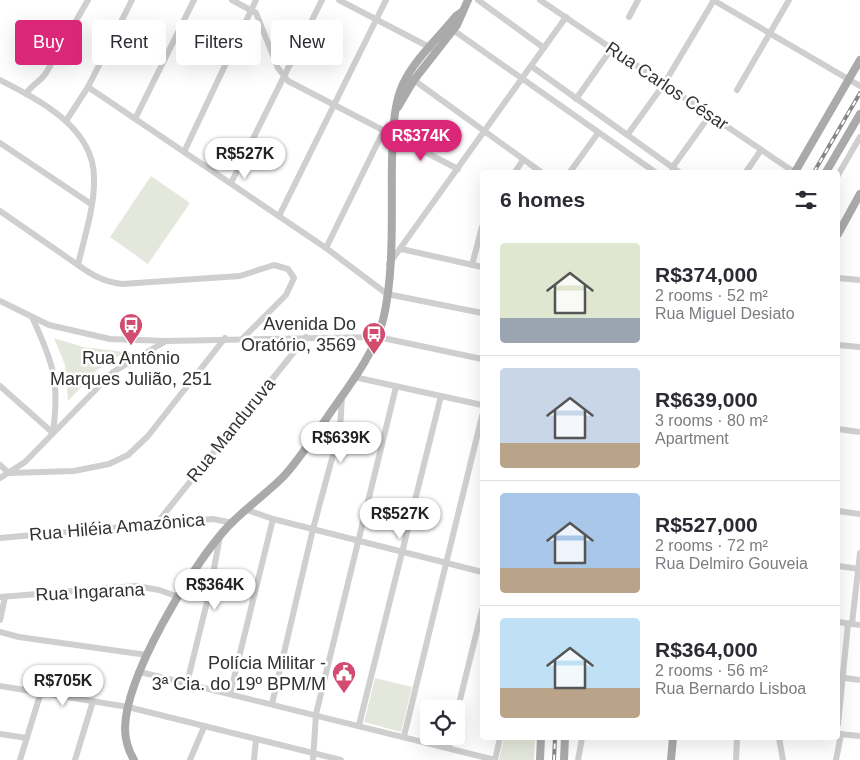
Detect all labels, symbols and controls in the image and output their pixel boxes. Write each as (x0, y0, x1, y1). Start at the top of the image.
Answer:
chip: Buy (15, 20, 82, 65)
chip: Rent (92, 20, 166, 65)
chip: Filters (176, 20, 261, 65)
chip: New (271, 20, 343, 65)
street label: Rua Carlos César (602, 38, 732, 134)
pin: R$374K (380, 120, 462, 162)
text: R$374K (392, 127, 450, 144)
pin: R$527K (204, 138, 286, 180)
text: R$527K (216, 145, 274, 162)
icon: filters (792, 186, 820, 214)
text: 6 homes (500, 188, 585, 211)
icon: home (540, 263, 600, 323)
text: R$374,000 (655, 263, 758, 286)
text: 2 rooms · 52 m² (655, 287, 768, 304)
text: Rua Miguel Desiato (655, 305, 795, 322)
bus stop icon: Rua Antônio Marques Julião, 251 (118, 312, 144, 346)
place label: Avenida Do Oratório, 3569 (241, 314, 356, 355)
bus stop icon: Avenida Do Oratório, 3569 (361, 321, 387, 355)
place label: Rua Antônio Marques Julião, 251 (50, 348, 212, 389)
street label: Rua Manduruva (183, 373, 280, 486)
icon: home (540, 388, 600, 448)
text: R$639,000 (655, 388, 758, 411)
text: 3 rooms · 80 m² (655, 412, 768, 429)
pin: R$639K (300, 422, 382, 464)
text: R$639K (312, 429, 370, 446)
text: Apartment (655, 430, 729, 447)
pin: R$527K (359, 498, 441, 540)
text: R$527K (371, 505, 429, 522)
street label: Rua Hiléia Amazônica (28, 509, 207, 545)
icon: home (540, 513, 600, 573)
text: R$527,000 (655, 513, 758, 536)
text: 2 rooms · 72 m² (655, 537, 768, 554)
text: Rua Delmiro Gouveia (655, 555, 808, 572)
pin: R$364K (174, 568, 256, 611)
text: R$364K (186, 576, 244, 593)
street label: Rua Ingarana (35, 579, 146, 605)
icon: home (540, 638, 600, 698)
text: R$364,000 (655, 638, 758, 661)
place label: Polícia Militar - 3ª Cia. do 19º BPM/M (152, 653, 326, 694)
public building icon: Polícia Militar - 3ª Cia. do 19º BPM/M (331, 660, 357, 694)
text: 2 rooms · 56 m² (655, 662, 768, 679)
pin: R$705K (22, 664, 104, 707)
text: R$705K (34, 672, 92, 689)
text: Rua Bernardo Lisboa (655, 680, 806, 697)
map controls (420, 700, 465, 745)
button: locate (420, 700, 465, 745)

